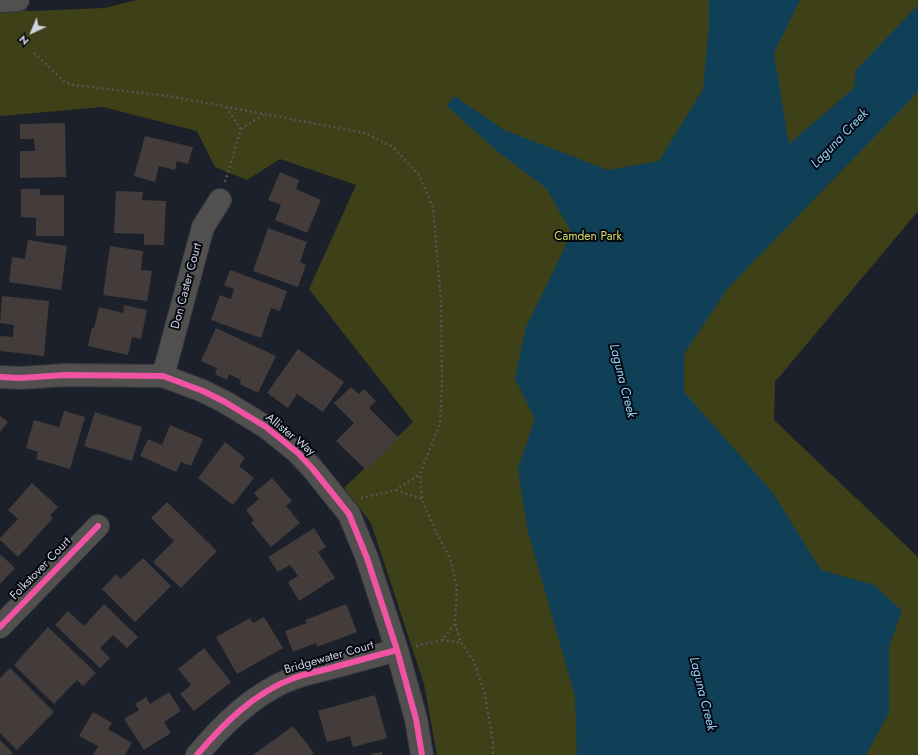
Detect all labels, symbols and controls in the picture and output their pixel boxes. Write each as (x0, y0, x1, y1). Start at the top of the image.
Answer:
north arrow (12, 12, 52, 52)
text: N (15, 32, 32, 49)
water label: Laguna Creek (808, 106, 872, 172)
park label: Camden Park (554, 230, 622, 244)
street label: Don Caster Court (169, 241, 205, 331)
water label: Laguna Creek (605, 342, 639, 420)
street label: Allister Way (262, 411, 318, 459)
street label: Folkstover Court (8, 535, 74, 603)
street label: Bridgewater Court (283, 638, 375, 678)
water label: Laguna Creek (685, 655, 719, 733)

